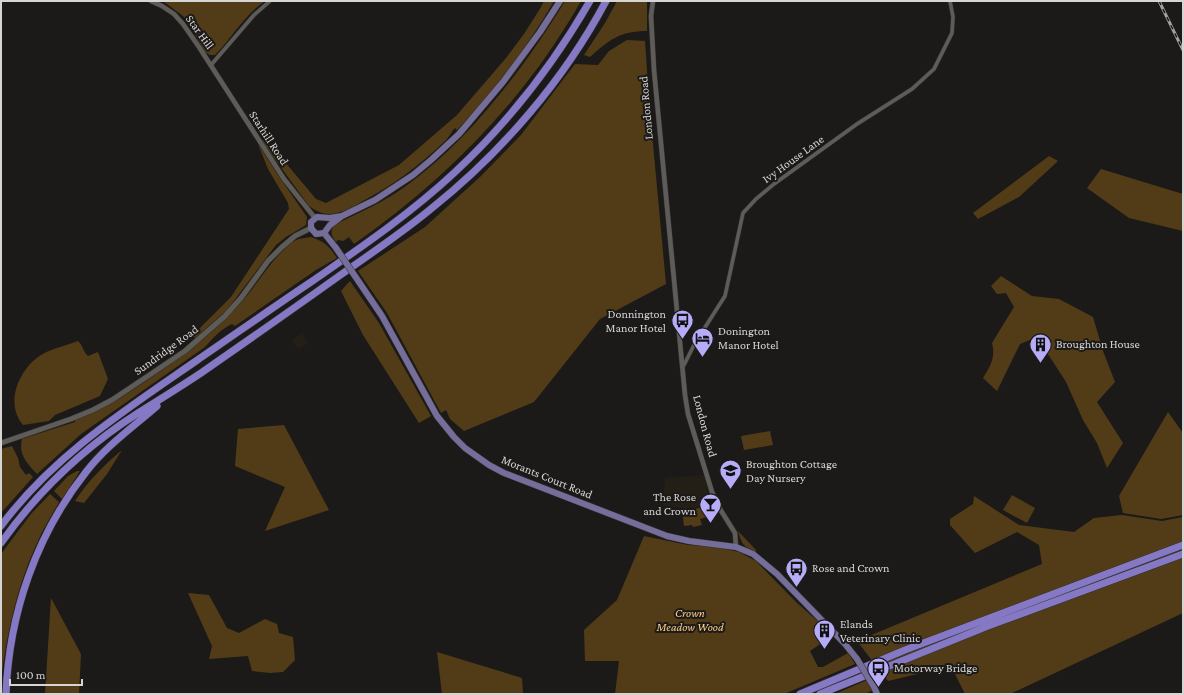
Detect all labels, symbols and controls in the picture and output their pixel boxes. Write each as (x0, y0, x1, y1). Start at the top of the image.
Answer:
street label: Star Hill (183, 12, 217, 52)
street label: London Road (636, 75, 656, 140)
street label: Starhill Road (246, 108, 292, 168)
street label: Ivy House Lane (759, 132, 827, 186)
place label: Donnington Manor Hotel (605, 307, 667, 335)
bus stop icon: Donnington Manor Hotel (669, 308, 695, 341)
street label: Sundridge Road (131, 322, 201, 378)
place label: Donington Manor Hotel (718, 324, 779, 352)
hotel icon: Donington Manor Hotel (690, 325, 716, 358)
building icon: Broughton House (1027, 331, 1053, 364)
place label: Broughton House (1056, 337, 1140, 351)
street label: London Road (690, 393, 720, 459)
street label: Morants Court Road (499, 452, 595, 502)
place label: Broughton Cottage Day Nursery (746, 457, 837, 485)
school or university icon: Broughton Cottage Day Nursery (717, 458, 743, 491)
place label: The Rose and Crown (643, 490, 697, 518)
bar icon: The Rose and Crown (698, 491, 724, 524)
bus stop icon: Rose and Crown (783, 555, 809, 588)
place label: Rose and Crown (812, 561, 890, 575)
park label: Crown Meadow Wood (655, 606, 724, 634)
place label: Elands Veterinary Clinic (840, 617, 920, 645)
building icon: Elands Veterinary Clinic (812, 618, 838, 651)
bus stop icon: Motorway Bridge (865, 655, 891, 688)
scale bar (10, 661, 82, 687)
place label: Motorway Bridge (894, 661, 977, 675)
text: 100 m (16, 668, 46, 682)

